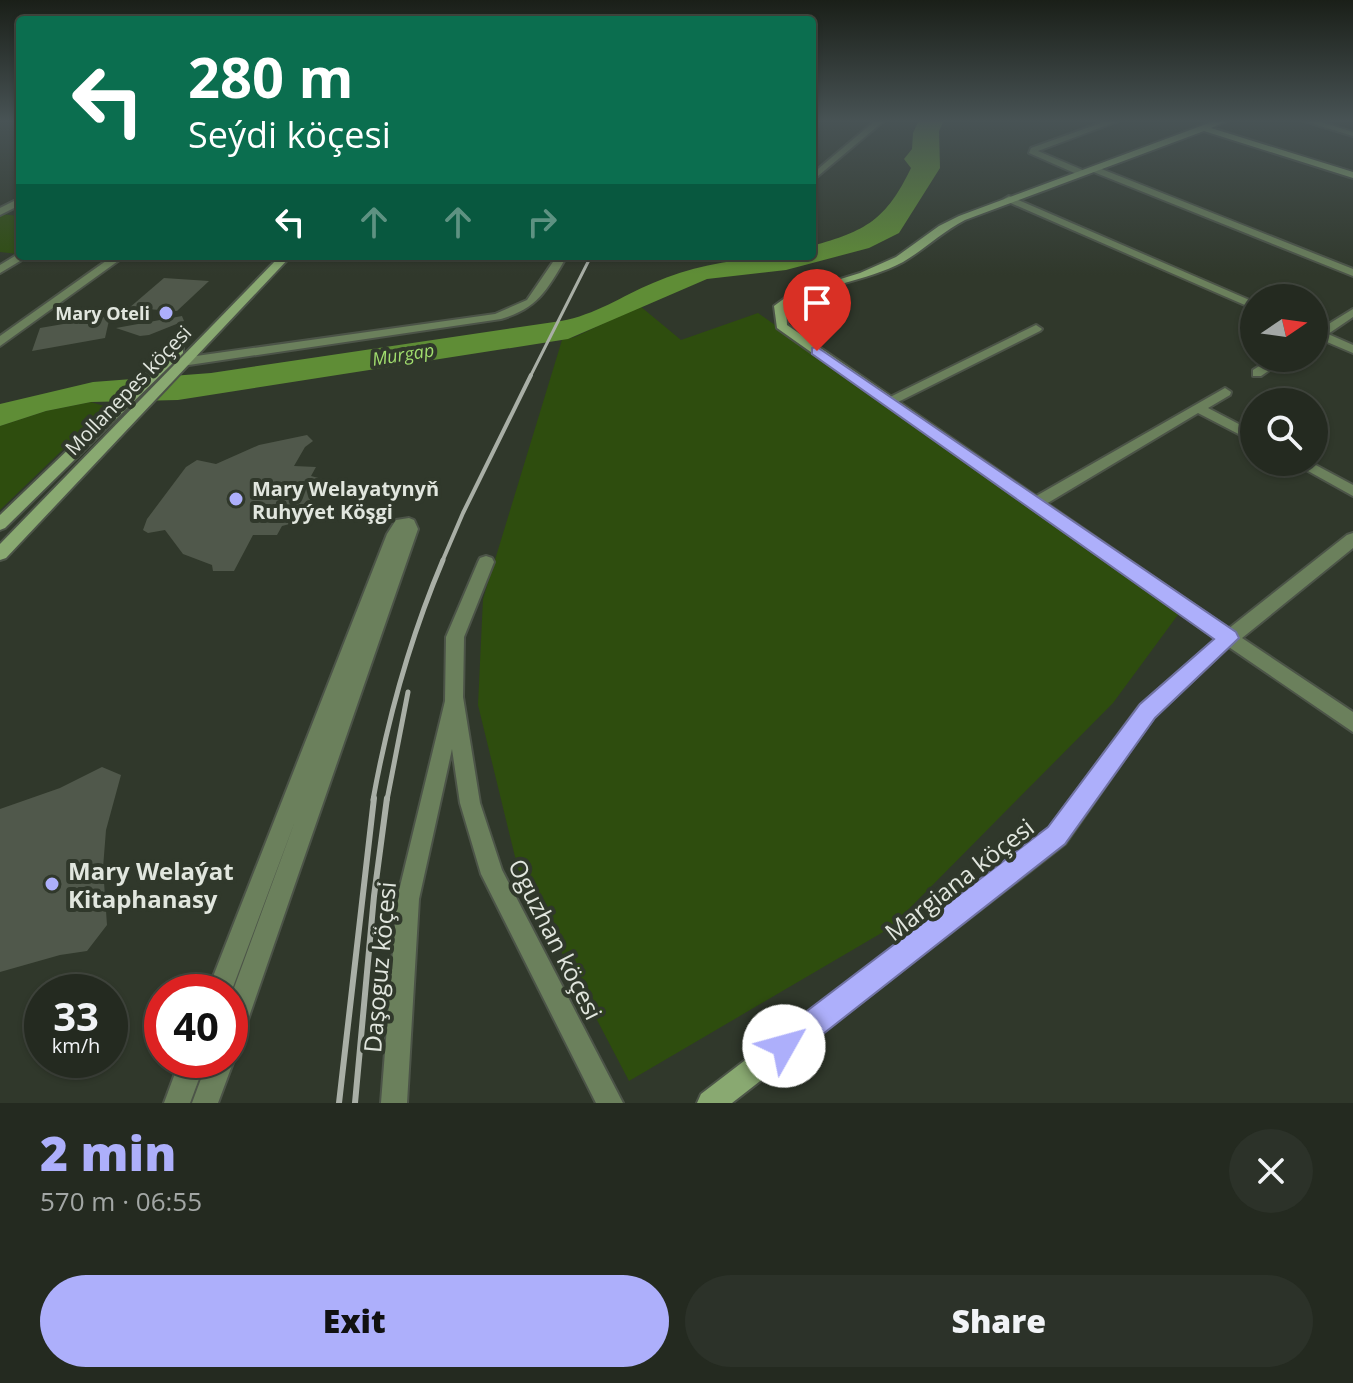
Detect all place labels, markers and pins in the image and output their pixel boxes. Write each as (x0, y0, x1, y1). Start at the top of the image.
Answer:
pin (783, 269, 851, 351)
place label: Mary Oteli (55, 301, 150, 325)
marker: Mary Oteli (157, 304, 175, 322)
place label: Mary Welayatynyň Ruhyýet Köşgi (252, 475, 439, 525)
marker: Mary Welayatynyň Ruhyýet Köşgi (227, 490, 245, 508)
place label: Mary Welaýat Kitaphanasy (68, 854, 234, 915)
marker: Mary Welaýat Kitaphanasy (43, 875, 61, 893)

